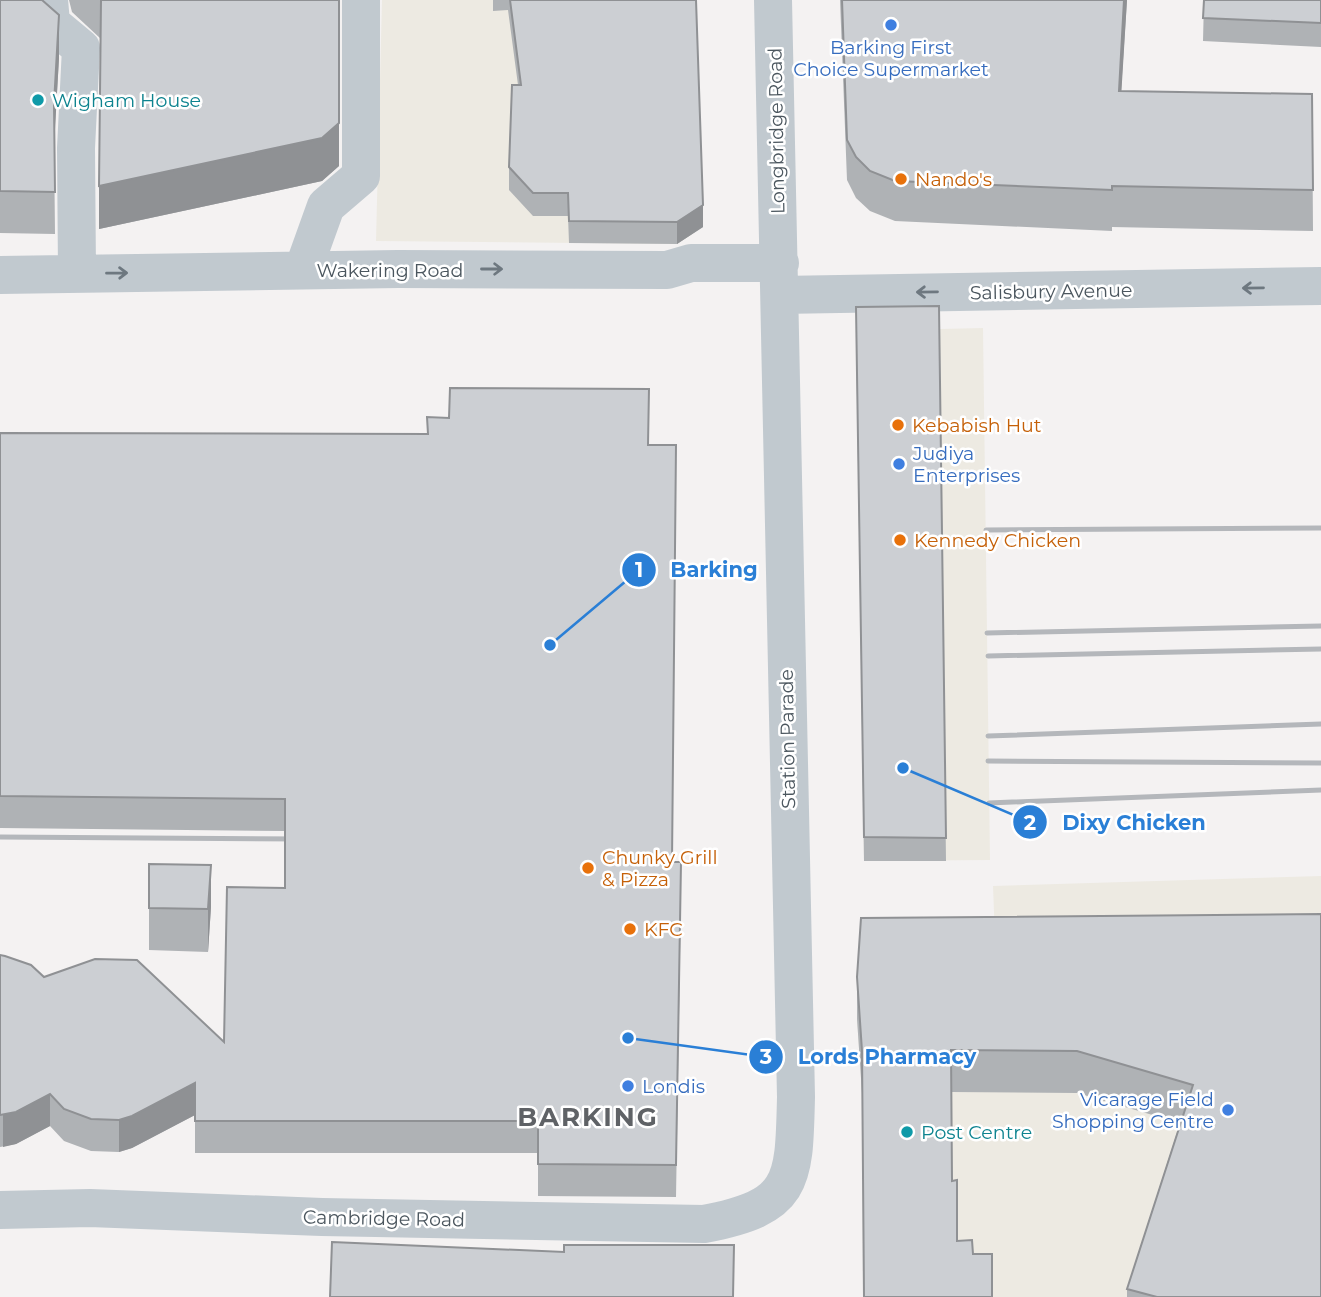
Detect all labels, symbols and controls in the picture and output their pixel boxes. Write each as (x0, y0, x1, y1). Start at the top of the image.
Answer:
marker: Barking First Choice Supermarket (883, 17, 899, 33)
place label: Barking First Choice Supermarket (793, 36, 989, 81)
street label: Longbridge Road (764, 48, 789, 214)
place label: Wigham House (52, 89, 201, 112)
marker: Wigham House (30, 92, 46, 108)
place label: Nando's (915, 168, 992, 191)
marker: Nando's (893, 171, 909, 187)
street label: Wakering Road (317, 259, 463, 282)
one-way arrow (480, 262, 503, 276)
one-way arrow (105, 266, 128, 279)
street label: Salisbury Avenue (970, 279, 1132, 304)
one-way arrow (1242, 281, 1265, 294)
one-way arrow (916, 286, 939, 299)
place label: Kebabish Hut (912, 414, 1042, 437)
marker: Kebabish Hut (890, 417, 906, 433)
place label: Judiya Enterprises (912, 442, 1020, 487)
marker: Judiya Enterprises (891, 456, 907, 472)
place label: Kennedy Chicken (914, 529, 1081, 552)
marker: Kennedy Chicken (892, 532, 908, 548)
callout: Barking (622, 549, 772, 591)
text: 1 (635, 557, 643, 582)
text: Barking (670, 557, 758, 582)
street label: Station Parade (775, 669, 800, 809)
callout: Dixy Chicken (1013, 801, 1219, 843)
text: 2 (1024, 810, 1036, 835)
text: Dixy Chicken (1062, 810, 1206, 835)
place label: Chunky Grill & Pizza (602, 846, 718, 891)
marker: Chunky Grill & Pizza (580, 860, 596, 876)
place label: KFC (644, 918, 683, 941)
marker: KFC (622, 921, 638, 937)
callout: Lords Pharmacy (749, 1036, 990, 1078)
text: 3 (759, 1044, 772, 1069)
text: Lords Pharmacy (798, 1044, 977, 1069)
place label: Londis (642, 1075, 705, 1098)
marker: Londis (620, 1078, 636, 1094)
place label: Vicarage Field Shopping Centre (1052, 1088, 1214, 1133)
district label: BARKING (517, 1101, 659, 1133)
marker: Vicarage Field Shopping Centre (1220, 1102, 1236, 1118)
place label: Post Centre (921, 1121, 1032, 1144)
marker: Post Centre (899, 1124, 915, 1140)
street label: Cambridge Road (303, 1206, 465, 1231)

